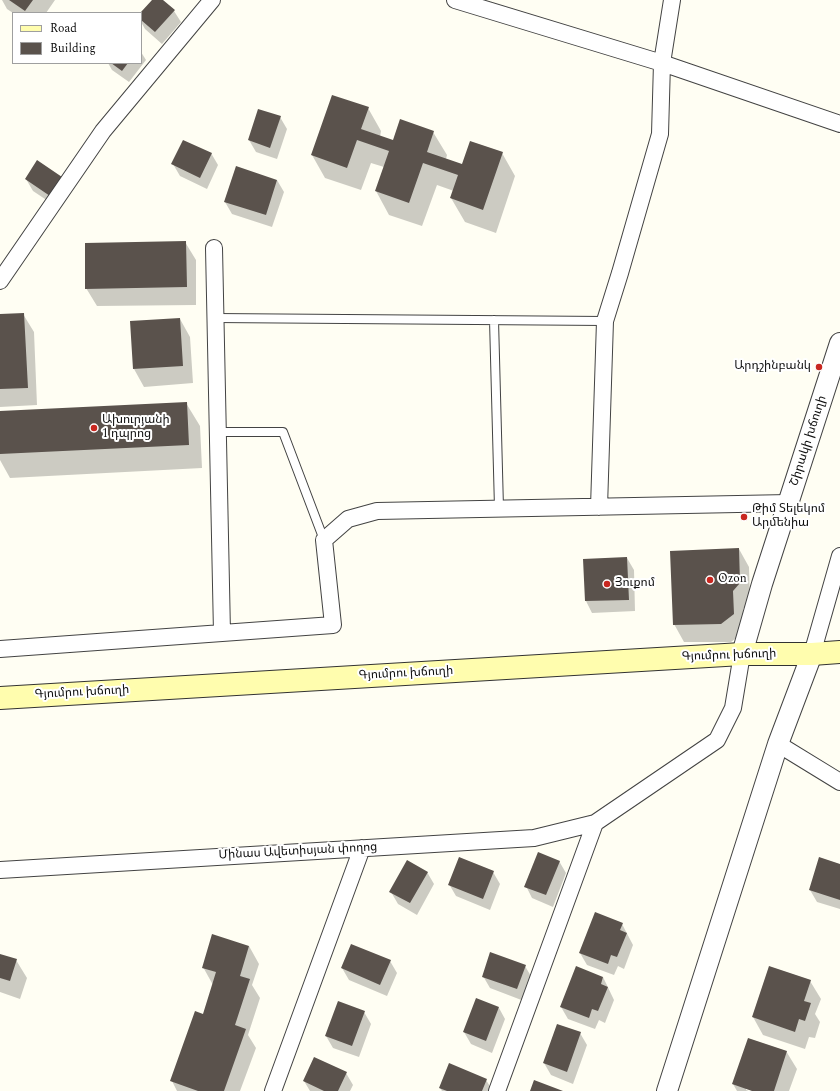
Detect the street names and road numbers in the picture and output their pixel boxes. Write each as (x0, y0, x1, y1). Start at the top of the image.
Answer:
street label: Շիրակի խճուղի (788, 394, 830, 488)
street label: Գյումրու խճուղի (681, 647, 777, 665)
street label: Գյումրու խճուղի (358, 664, 454, 684)
street label: Գյումրու խճուղի (34, 683, 130, 703)
street label: Մինաս Ավետիսյան փողոց (218, 841, 378, 863)

